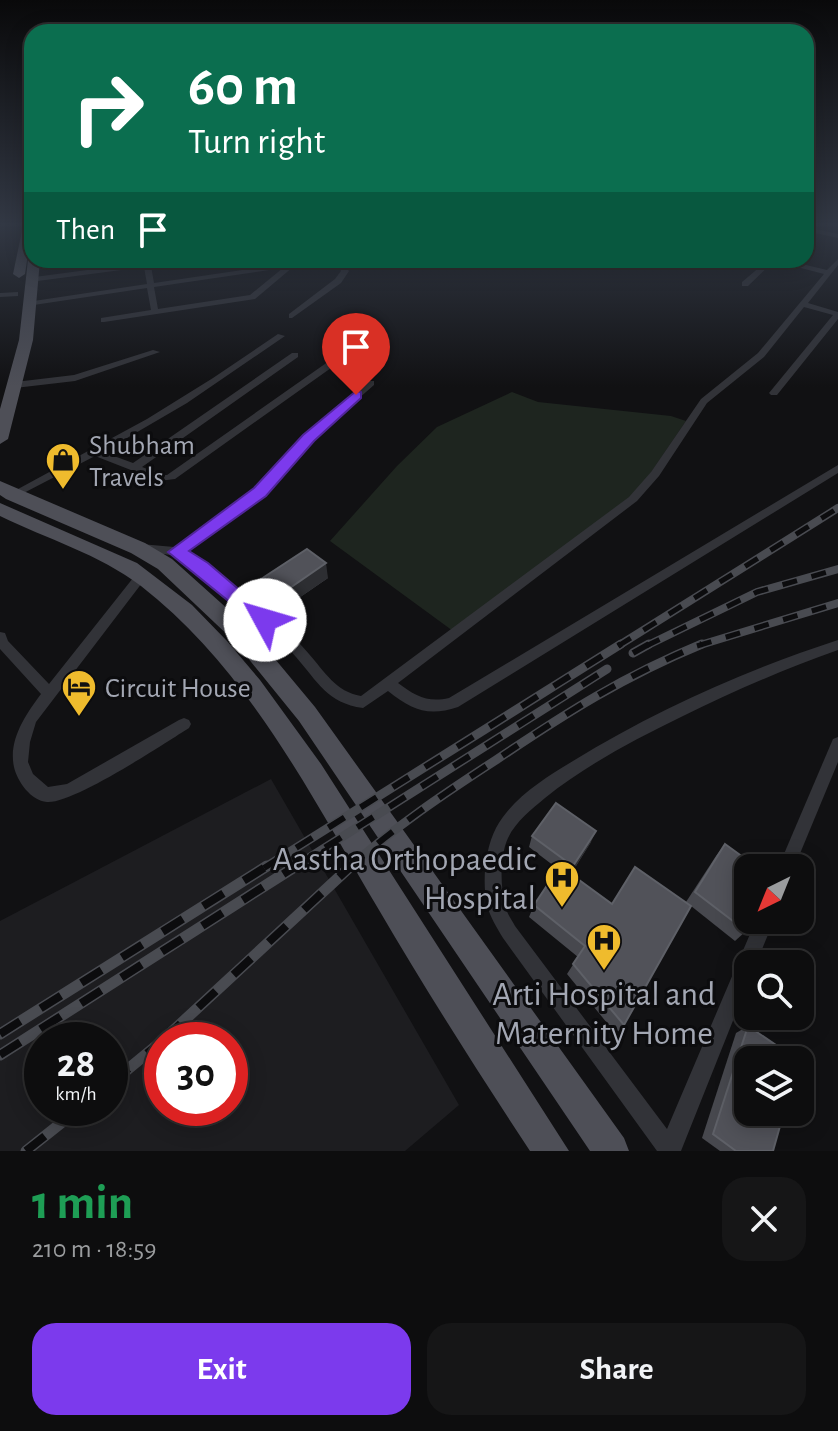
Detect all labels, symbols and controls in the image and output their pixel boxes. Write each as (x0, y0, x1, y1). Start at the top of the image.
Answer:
icon: right (56, 56, 160, 160)
text: 60 m (188, 59, 298, 115)
text: Turn right (188, 124, 325, 160)
icon: arrive (131, 208, 175, 252)
text: Then (56, 215, 115, 245)
pin (322, 313, 390, 395)
icon: arrive (334, 325, 378, 369)
place label: Shubham Travels (89, 432, 195, 492)
shop icon: Shubham Travels (44, 441, 82, 491)
position arrow (223, 578, 307, 662)
hotel icon: Circuit House (60, 668, 98, 718)
place label: Circuit House (105, 675, 251, 703)
place label: Aastha Orthopaedic Hospital (273, 843, 536, 916)
north arrow (734, 854, 814, 934)
map controls (734, 854, 814, 1126)
hospital icon: Aastha Orthopaedic Hospital (543, 859, 581, 909)
hospital icon: Arti Hospital and Maternity Home (585, 922, 623, 972)
button: search (734, 950, 814, 1030)
place label: Arti Hospital and Maternity Home (492, 978, 716, 1051)
speed limit sign: 30 (144, 1022, 248, 1126)
text: 28 (57, 1044, 95, 1084)
button: layers (734, 1046, 814, 1126)
text: km/h (55, 1084, 97, 1104)
button: close (722, 1177, 806, 1261)
text: 1 min (32, 1180, 133, 1228)
text: 210 m · 18:59 (32, 1236, 156, 1262)
button: Exit (32, 1323, 411, 1415)
button: Share (427, 1323, 806, 1415)

